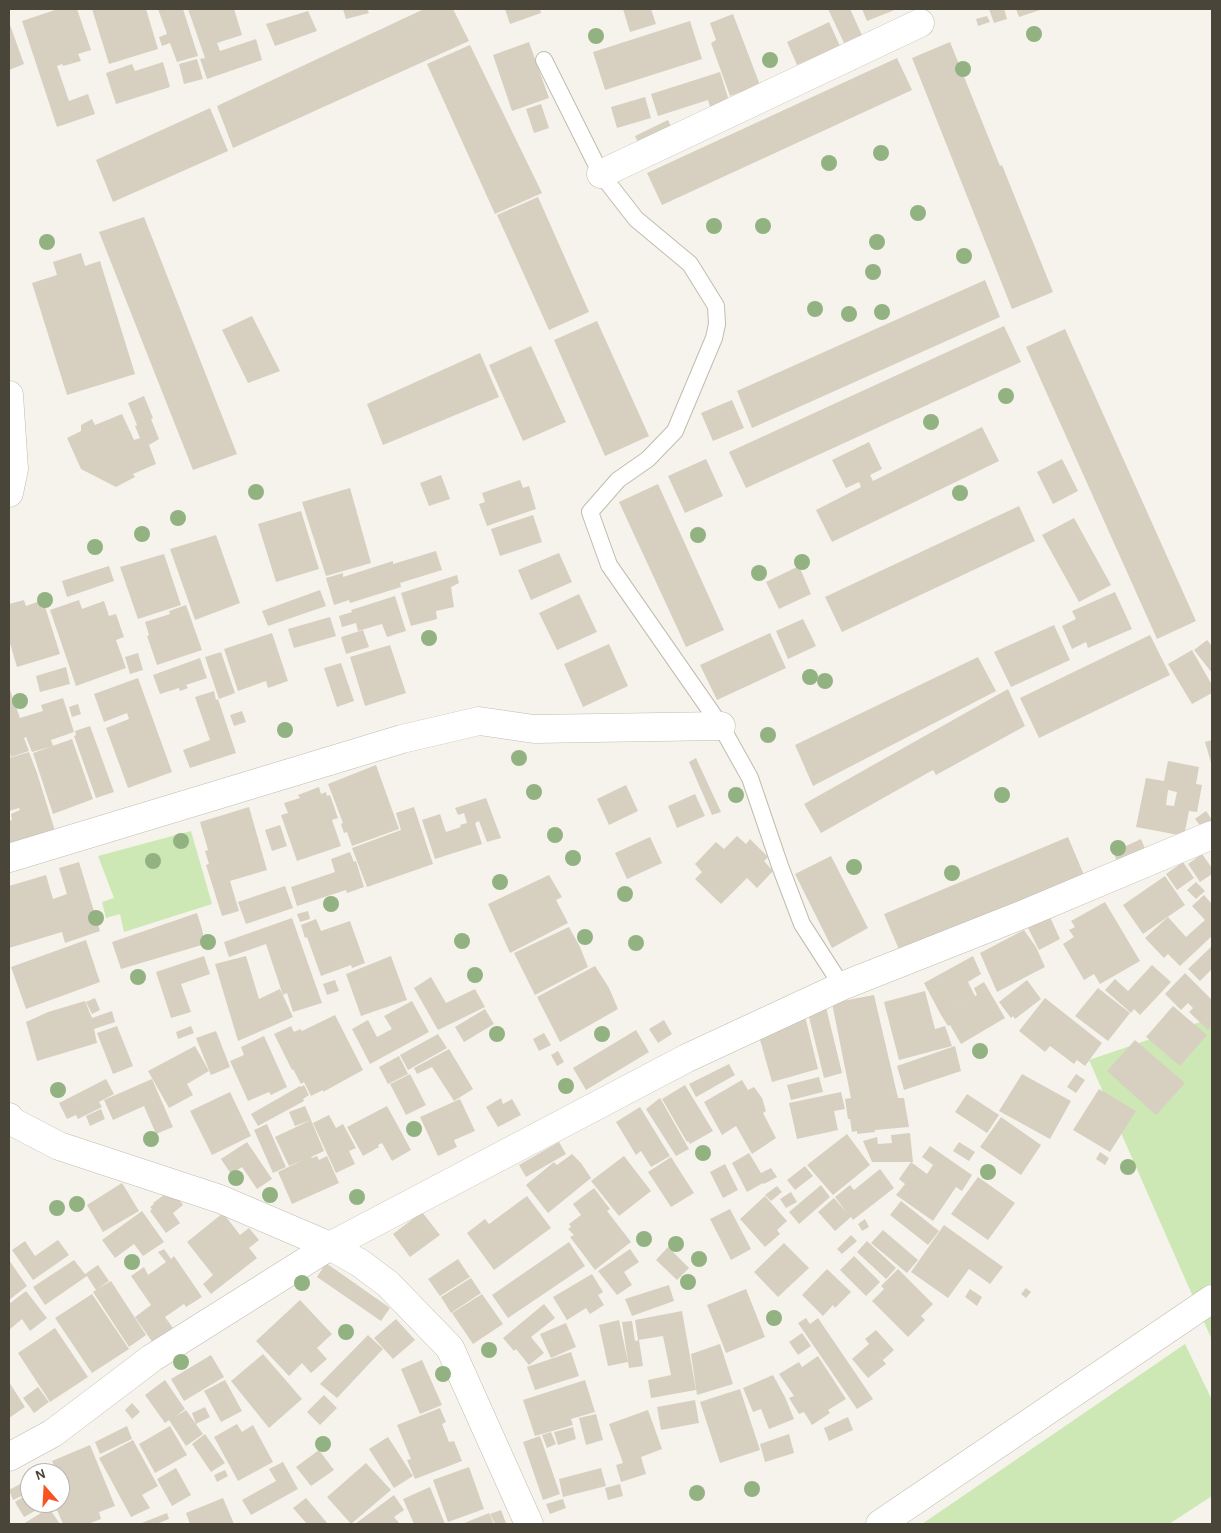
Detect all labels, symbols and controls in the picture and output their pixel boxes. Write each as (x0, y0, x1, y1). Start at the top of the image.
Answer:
north arrow (20, 1463, 70, 1513)
text: N (34, 1467, 47, 1483)

